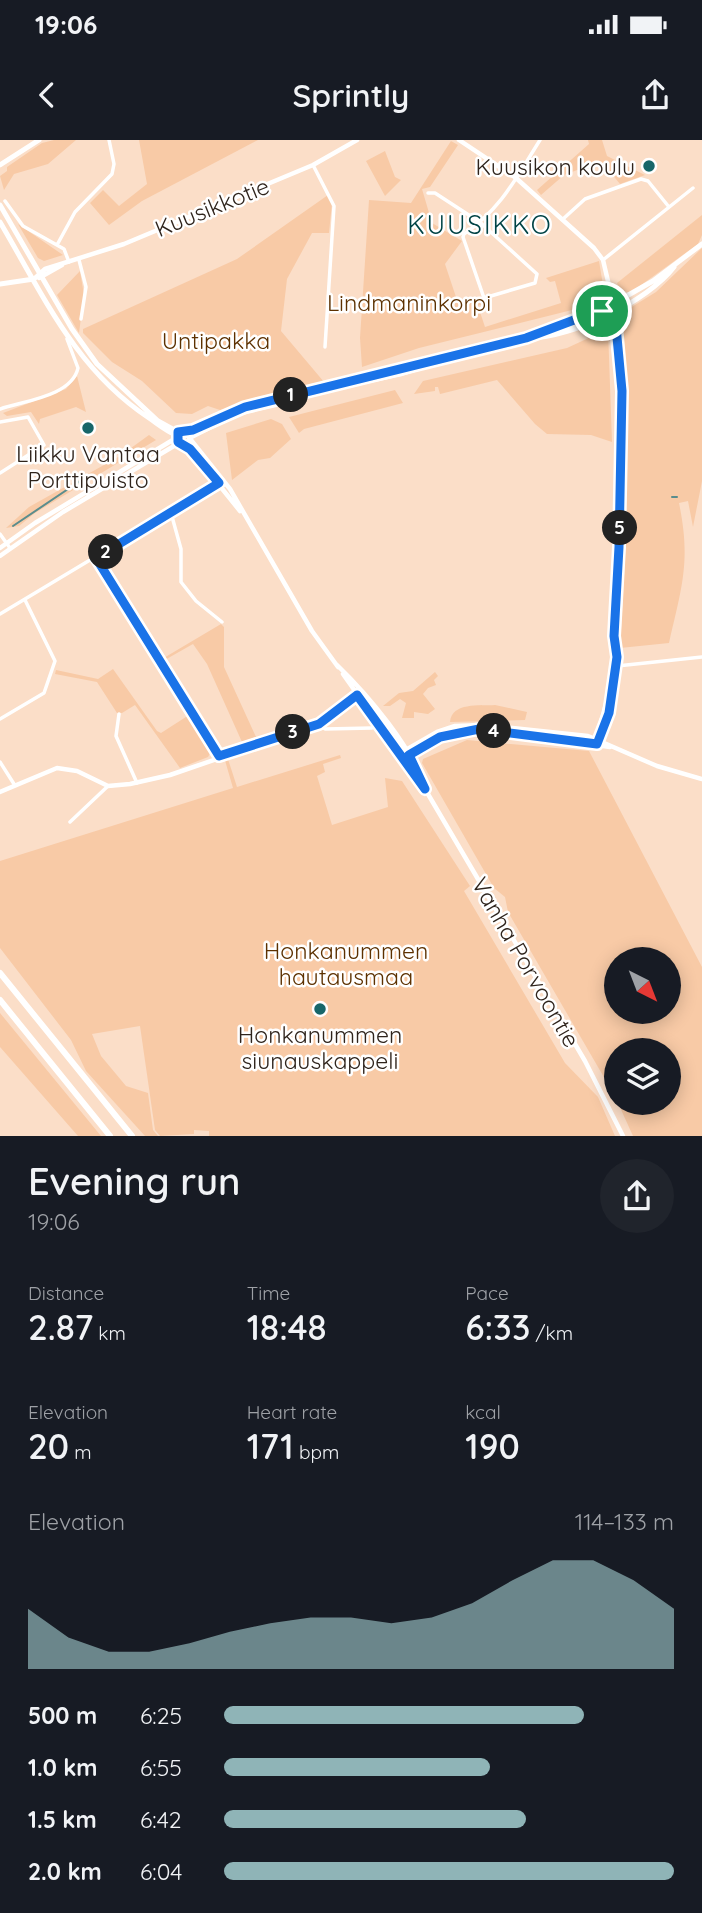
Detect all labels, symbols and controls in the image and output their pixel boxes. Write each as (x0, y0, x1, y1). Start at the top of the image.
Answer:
text: 19:06 (35, 8, 97, 41)
text: Sprintly (293, 75, 409, 115)
icon: back (28, 76, 66, 114)
icon: share (636, 76, 674, 114)
place label: Kuusikon koulu (476, 152, 635, 181)
marker: Kuusikon koulu (641, 158, 657, 174)
street label: Kuusikkotie (151, 171, 273, 243)
district label: KUUSIKKO (407, 208, 553, 241)
pin (572, 281, 632, 341)
park label: Lindmaninkorpi (327, 288, 491, 317)
icon: arrive (583, 292, 621, 330)
park label: Untipakka (162, 326, 270, 355)
pin: 1 (274, 378, 308, 412)
text: 1 (287, 382, 294, 406)
marker: Liikku Vantaa Porttipuisto (80, 420, 96, 436)
place label: Liikku Vantaa Porttipuisto (16, 439, 160, 494)
pin: 5 (602, 510, 638, 546)
text: 5 (614, 515, 625, 539)
pin: 2 (88, 534, 124, 570)
text: 2 (100, 539, 111, 563)
pin: 3 (276, 714, 310, 750)
pin: 4 (476, 714, 512, 748)
text: 4 (488, 718, 499, 742)
text: 3 (287, 719, 298, 743)
street label: Vanha Porvoontie (466, 872, 586, 1052)
park label: Honkanummen hautausmaa (264, 936, 428, 991)
north arrow (604, 947, 681, 1024)
map controls (604, 947, 681, 1115)
marker: Honkanummen siunauskappeli (312, 1001, 328, 1017)
place label: Honkanummen siunauskappeli (238, 1020, 402, 1075)
button: layers (604, 1038, 681, 1115)
text: Evening run (28, 1157, 241, 1205)
button: share (600, 1159, 674, 1233)
text: 19:06 (28, 1207, 80, 1236)
text: Distance (28, 1281, 104, 1305)
text: Time (247, 1281, 290, 1305)
text: Pace (465, 1281, 509, 1305)
text: 2.87 (28, 1305, 93, 1349)
text: 18:48 (247, 1305, 327, 1349)
text: 6:33 (465, 1305, 530, 1349)
text: km (93, 1321, 126, 1345)
text: /km (530, 1321, 573, 1345)
text: Elevation (28, 1400, 108, 1424)
text: Heart rate (247, 1400, 337, 1424)
text: kcal (465, 1400, 501, 1424)
text: 20 (28, 1424, 69, 1468)
text: 171 (247, 1424, 294, 1468)
text: 190 (465, 1424, 520, 1468)
text: m (69, 1440, 92, 1464)
text: bpm (294, 1440, 339, 1464)
text: Elevation (28, 1507, 125, 1536)
text: 114–133 m (575, 1507, 674, 1536)
text: 500 m (28, 1701, 97, 1730)
text: 6:25 (140, 1701, 182, 1730)
text: 1.0 km (28, 1753, 98, 1782)
text: 6:55 (140, 1753, 182, 1782)
text: 1.5 km (28, 1805, 97, 1834)
text: 6:42 (140, 1805, 182, 1834)
text: 2.0 km (28, 1857, 102, 1886)
text: 6:04 (140, 1857, 182, 1886)

